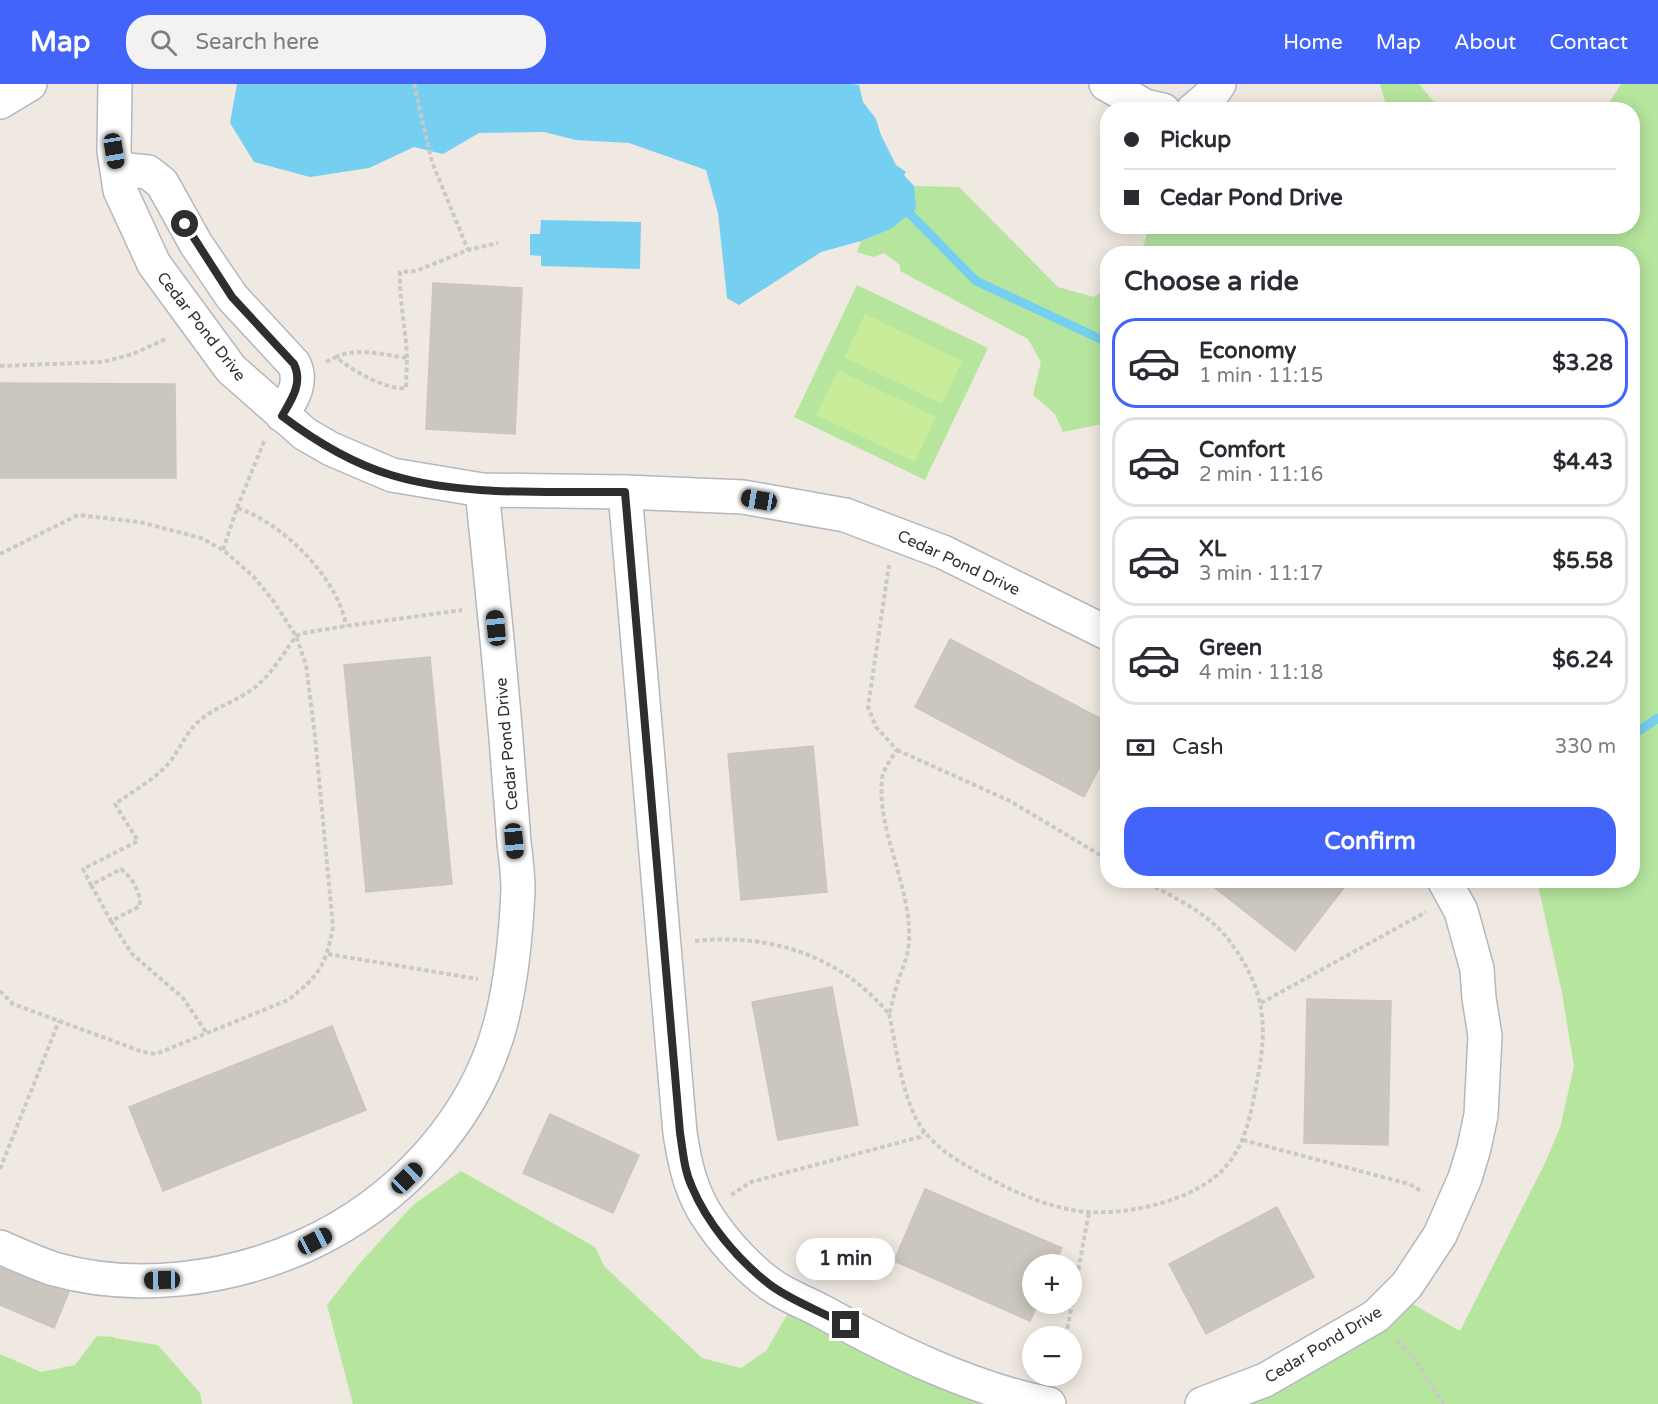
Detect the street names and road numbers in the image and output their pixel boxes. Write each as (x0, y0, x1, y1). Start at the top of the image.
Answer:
street label: Cedar Pond Drive (152, 268, 250, 385)
street label: Cedar Pond Drive (894, 526, 1023, 600)
street label: Cedar Pond Drive (491, 677, 523, 811)
street label: Cedar Pond Drive (1261, 1302, 1386, 1388)

